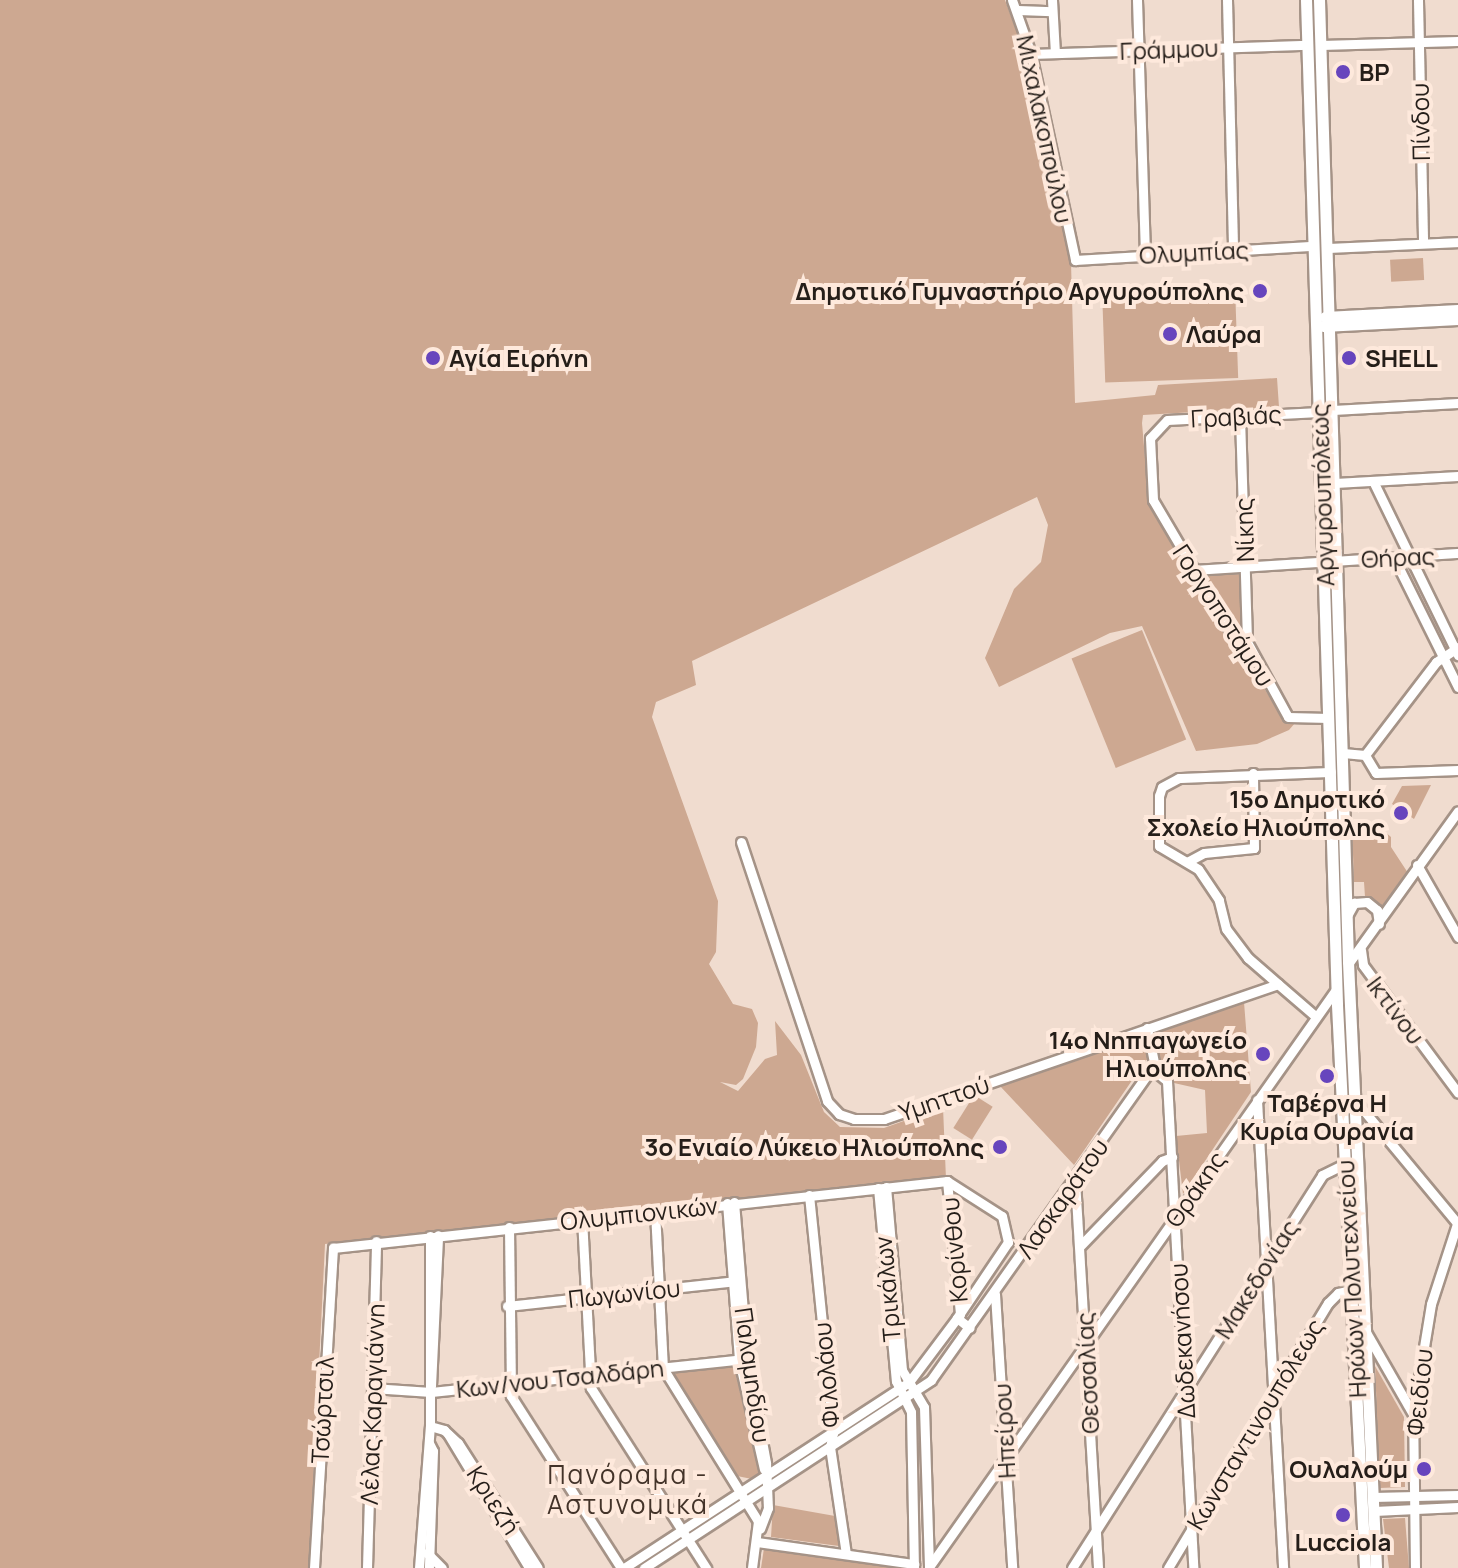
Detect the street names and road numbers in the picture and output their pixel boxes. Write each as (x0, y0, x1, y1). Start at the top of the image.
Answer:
street label: Μιχαλακοπούλου (1011, 32, 1079, 226)
street label: Γράμμου (1119, 33, 1219, 65)
street label: Πίνδου (1405, 83, 1435, 161)
street label: Ολυμπίας (1138, 235, 1250, 269)
street label: Γραβιάς (1190, 399, 1282, 433)
street label: Αργυρουπόλεως (1304, 403, 1340, 587)
street label: Νίκης (1228, 497, 1260, 563)
street label: Γοργοποτάμου (1168, 539, 1280, 691)
street label: Θήρας (1360, 541, 1436, 573)
street label: Ικτίνου (1361, 970, 1431, 1050)
street label: Υμηττού (895, 1069, 993, 1127)
street label: Λασκαράτου (1010, 1133, 1114, 1263)
street label: Θράκης (1159, 1146, 1231, 1232)
street label: Ηρώων Πολυτεχνείου (1330, 1159, 1372, 1399)
street label: Ολυμπιονικών (559, 1190, 719, 1236)
street label: Κορίνθου (935, 1196, 973, 1304)
street label: Μακεδονίας (1208, 1214, 1304, 1344)
street label: Τρικάλων (868, 1235, 906, 1343)
street label: Δωδεκανήσου (1164, 1263, 1200, 1419)
street label: Πωγωνίου (566, 1273, 682, 1313)
street label: Λέλας Καραγιάννη (354, 1303, 390, 1505)
street label: Παλαμηδίου (729, 1305, 777, 1445)
street label: Θεσσαλίας (1069, 1312, 1105, 1434)
street label: Κωνσταντινουπόλεως (1181, 1313, 1329, 1535)
street label: Φιλολάου (807, 1321, 845, 1429)
street label: Φειδίου (1400, 1347, 1438, 1437)
street label: Κων/νου Τσαλδάρη (455, 1353, 665, 1403)
street label: Τσώρτσιλ (305, 1356, 339, 1464)
street label: Ηπείρου (987, 1383, 1021, 1479)
street label: Κριεζή (461, 1460, 527, 1540)

